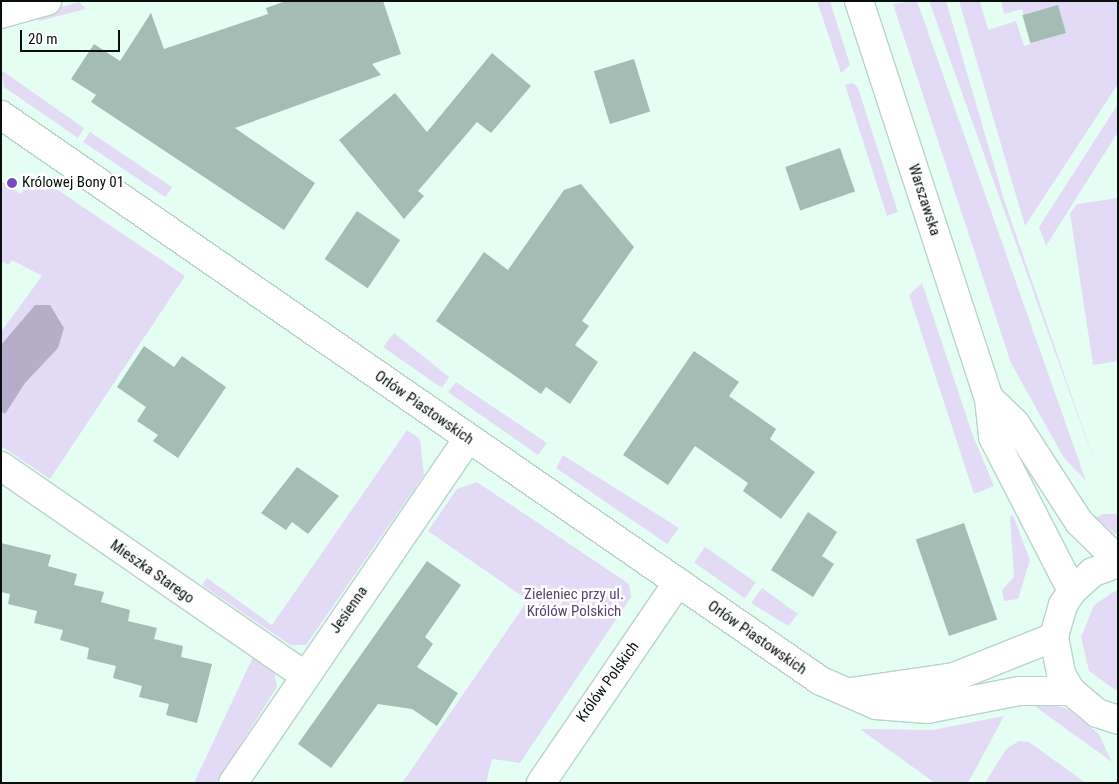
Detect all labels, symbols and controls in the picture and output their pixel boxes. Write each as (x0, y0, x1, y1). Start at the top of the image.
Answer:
scale bar (22, 20, 122, 52)
text: 20 m (28, 30, 58, 48)
street label: Warszawska (904, 162, 944, 238)
place label: Królowej Bony 01 (22, 174, 124, 192)
marker: Królowej Bony 01 (6, 177, 18, 189)
street label: Orłów Piastowskich (371, 367, 477, 449)
street label: Mieszka Starego (107, 536, 197, 608)
street label: Jesienna (326, 583, 372, 637)
park label: Zieleniec przy ul. Królów Polskich (524, 585, 624, 620)
street label: Orłów Piastowskich (704, 597, 810, 679)
street label: Królów Polskich (573, 638, 643, 726)

